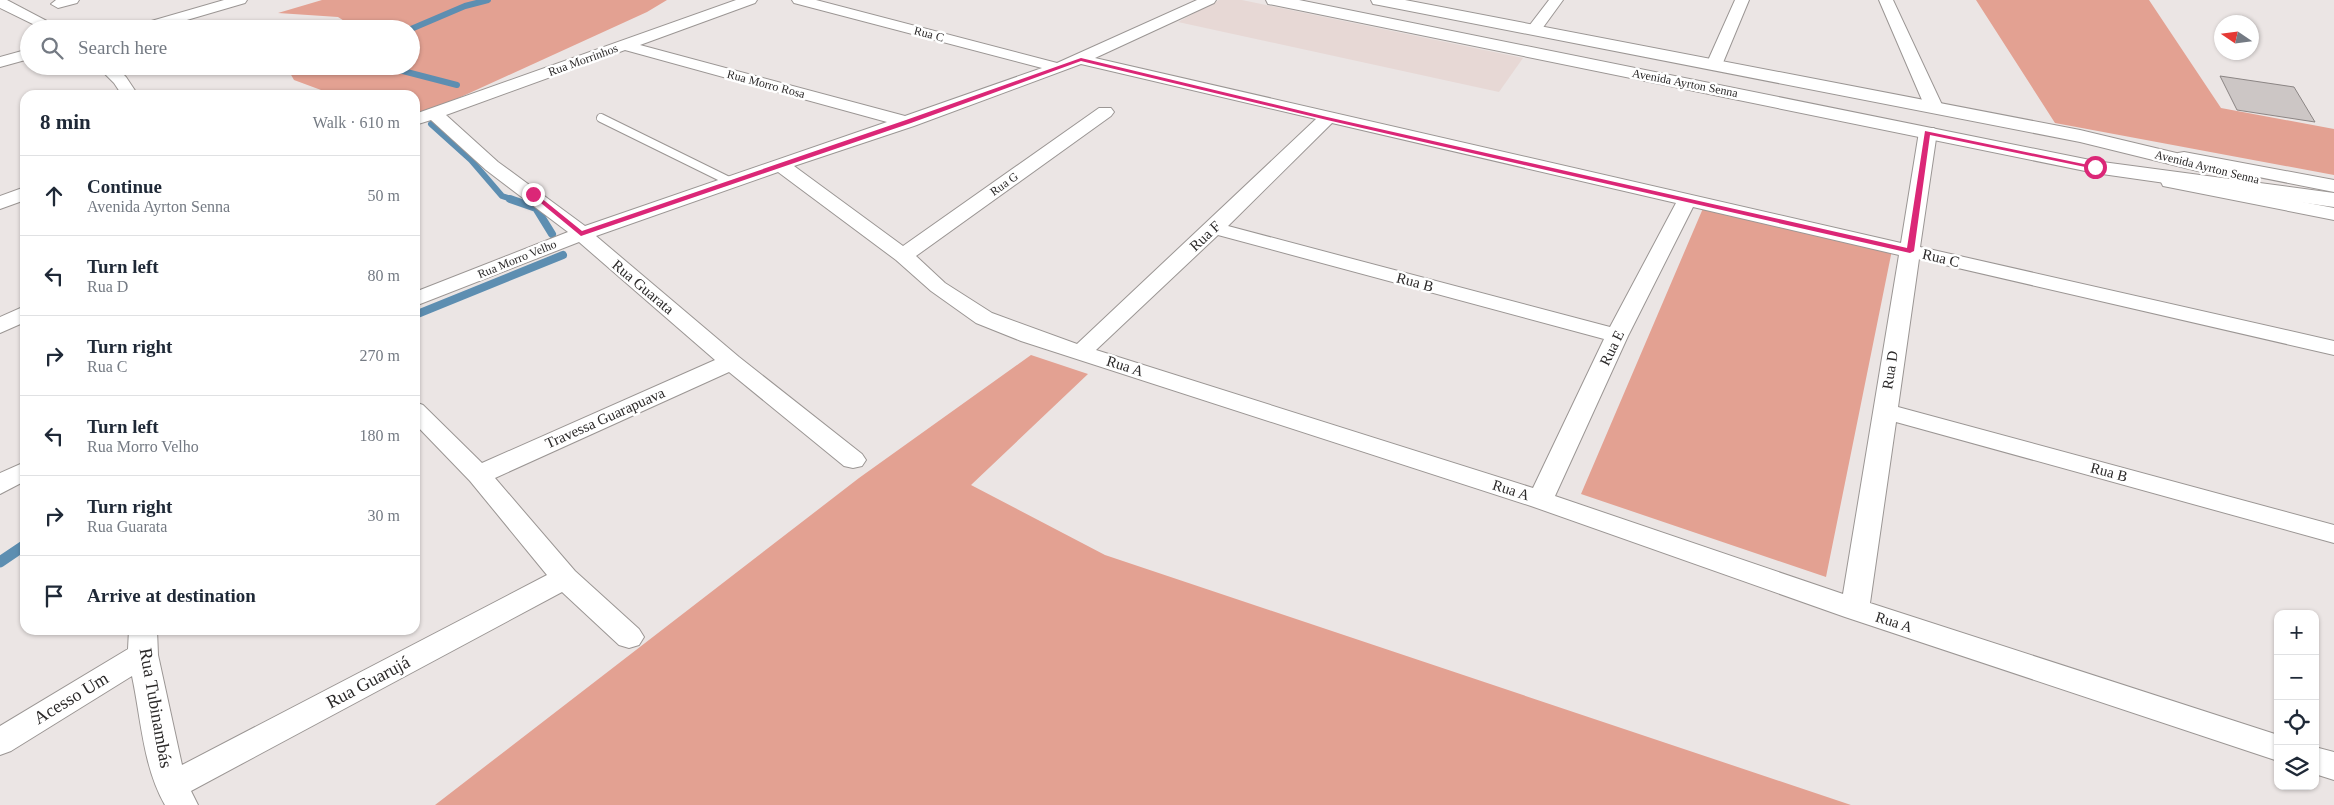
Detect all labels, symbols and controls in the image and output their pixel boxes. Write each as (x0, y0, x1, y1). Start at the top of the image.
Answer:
north arrow (2214, 15, 2259, 60)
search box (20, 20, 420, 75)
street label: Rua C (913, 23, 945, 45)
icon: search (38, 34, 66, 62)
text: Search here (78, 37, 167, 58)
street label: Rua Morrinhos (546, 41, 620, 79)
street label: Avenida Ayrton Senna (1631, 66, 1740, 100)
street label: Rua Morro Rosa (726, 67, 807, 101)
text: 8 min (40, 110, 91, 134)
text: Walk · 610 m (313, 114, 400, 131)
street label: Avenida Ayrton Senna (2153, 147, 2261, 187)
route start (2084, 156, 2107, 179)
street label: Rua G (987, 169, 1021, 199)
text: Continue (87, 176, 162, 197)
icon: ahead (40, 182, 68, 210)
route end (522, 183, 545, 206)
text: 50 m (368, 187, 400, 204)
text: Avenida Ayrton Senna (87, 198, 230, 215)
street label: Rua F (1186, 218, 1224, 254)
street label: Rua Morro Velho (476, 237, 558, 281)
street label: Rua C (1921, 246, 1961, 270)
text: Turn left (87, 256, 159, 277)
street label: Rua Guarata (609, 257, 677, 318)
icon: left (40, 262, 68, 290)
text: 80 m (368, 267, 400, 284)
street label: Rua B (1395, 269, 1435, 295)
text: Rua D (87, 278, 128, 295)
street label: Rua E (1597, 328, 1627, 368)
text: Turn right (87, 336, 172, 357)
icon: right (40, 342, 68, 370)
text: 270 m (360, 347, 400, 364)
street label: Rua D (1879, 349, 1901, 390)
street label: Rua A (1104, 353, 1146, 380)
text: Rua C (87, 358, 127, 375)
street label: Travessa Guarapuava (543, 384, 667, 452)
text: Turn left (87, 416, 159, 437)
icon: left (40, 422, 68, 450)
text: 180 m (360, 427, 400, 444)
text: Rua Morro Velho (87, 438, 199, 455)
street label: Rua B (2089, 459, 2129, 485)
street label: Rua A (1490, 477, 1532, 504)
text: Turn right (87, 496, 172, 517)
icon: right (40, 502, 68, 530)
text: 30 m (368, 507, 400, 524)
text: Rua Guarata (87, 518, 167, 535)
icon: arrive (40, 582, 68, 610)
text: Arrive at destination (87, 585, 256, 606)
street label: Rua A (1873, 609, 1915, 636)
map controls (2274, 610, 2319, 790)
button: + (2274, 610, 2319, 655)
street label: Rua Tubinambás (136, 646, 176, 770)
street label: Rua Guarujá (323, 652, 413, 712)
button: − (2274, 655, 2319, 700)
street label: Acesso Um (30, 668, 112, 728)
button: locate (2274, 700, 2319, 745)
button: layers (2274, 745, 2319, 790)

